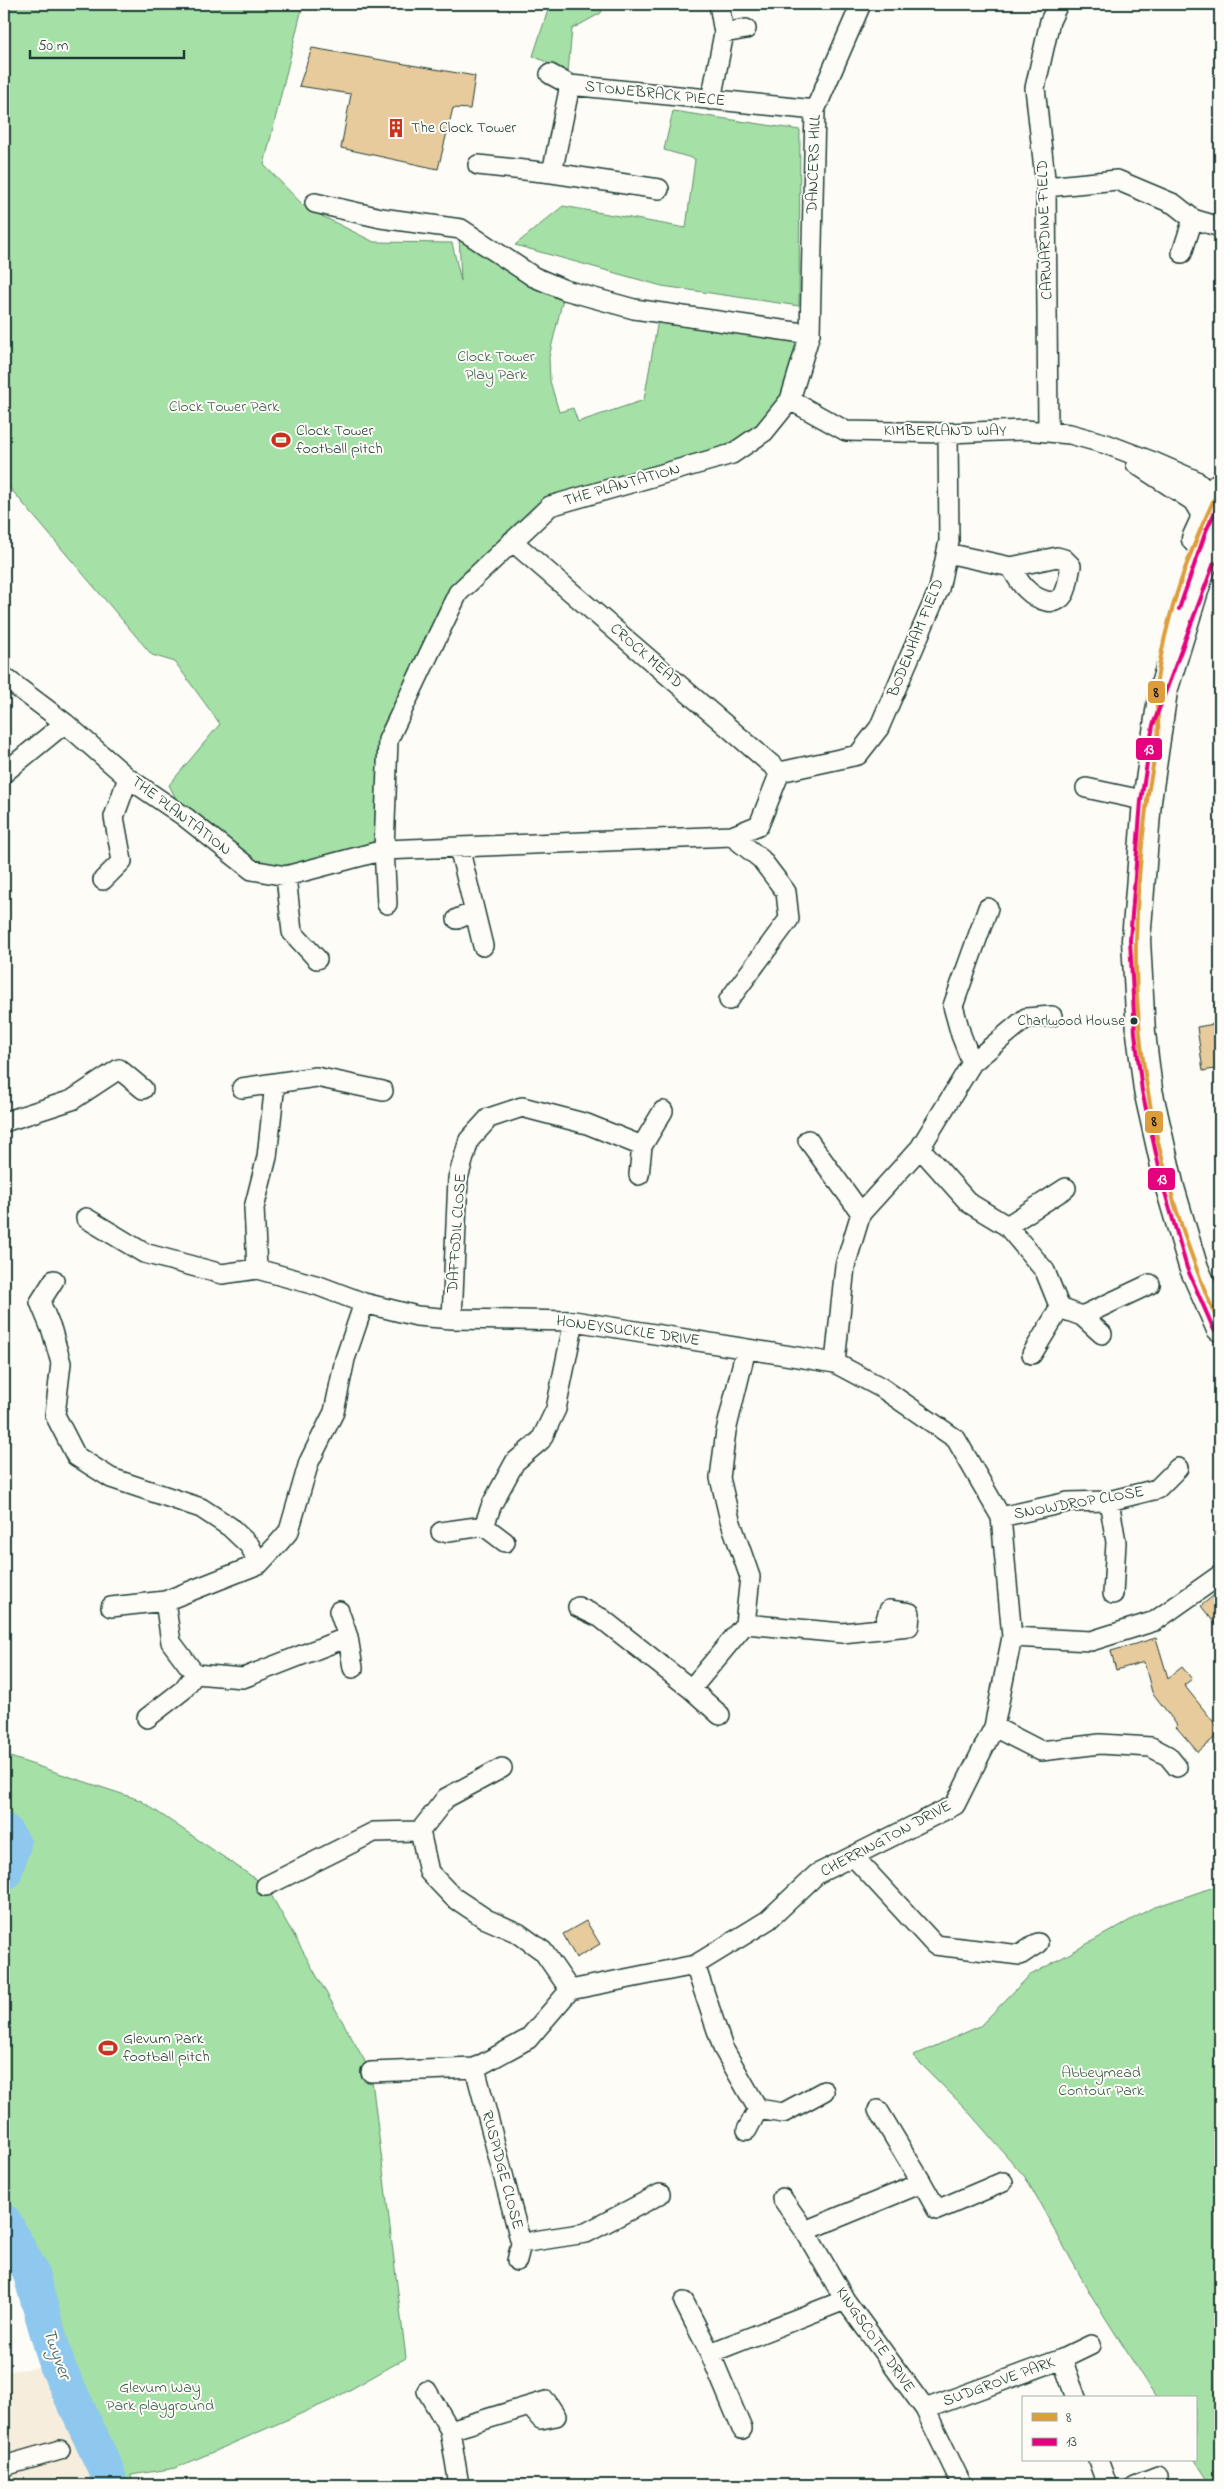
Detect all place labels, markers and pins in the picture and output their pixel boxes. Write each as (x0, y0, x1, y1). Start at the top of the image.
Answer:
place label: The Clock Tower (411, 116, 516, 140)
building icon: The Clock Tower (385, 117, 407, 139)
place label: Clock Tower football pitch (296, 419, 383, 461)
sports icon: Clock Tower football pitch (270, 429, 292, 451)
place label: Charlwood House (1017, 1010, 1125, 1032)
marker: Charlwood House (1129, 1016, 1139, 1026)
place label: Glevum Park football pitch (123, 2027, 210, 2069)
sports icon: Glevum Park football pitch (97, 2037, 119, 2059)

